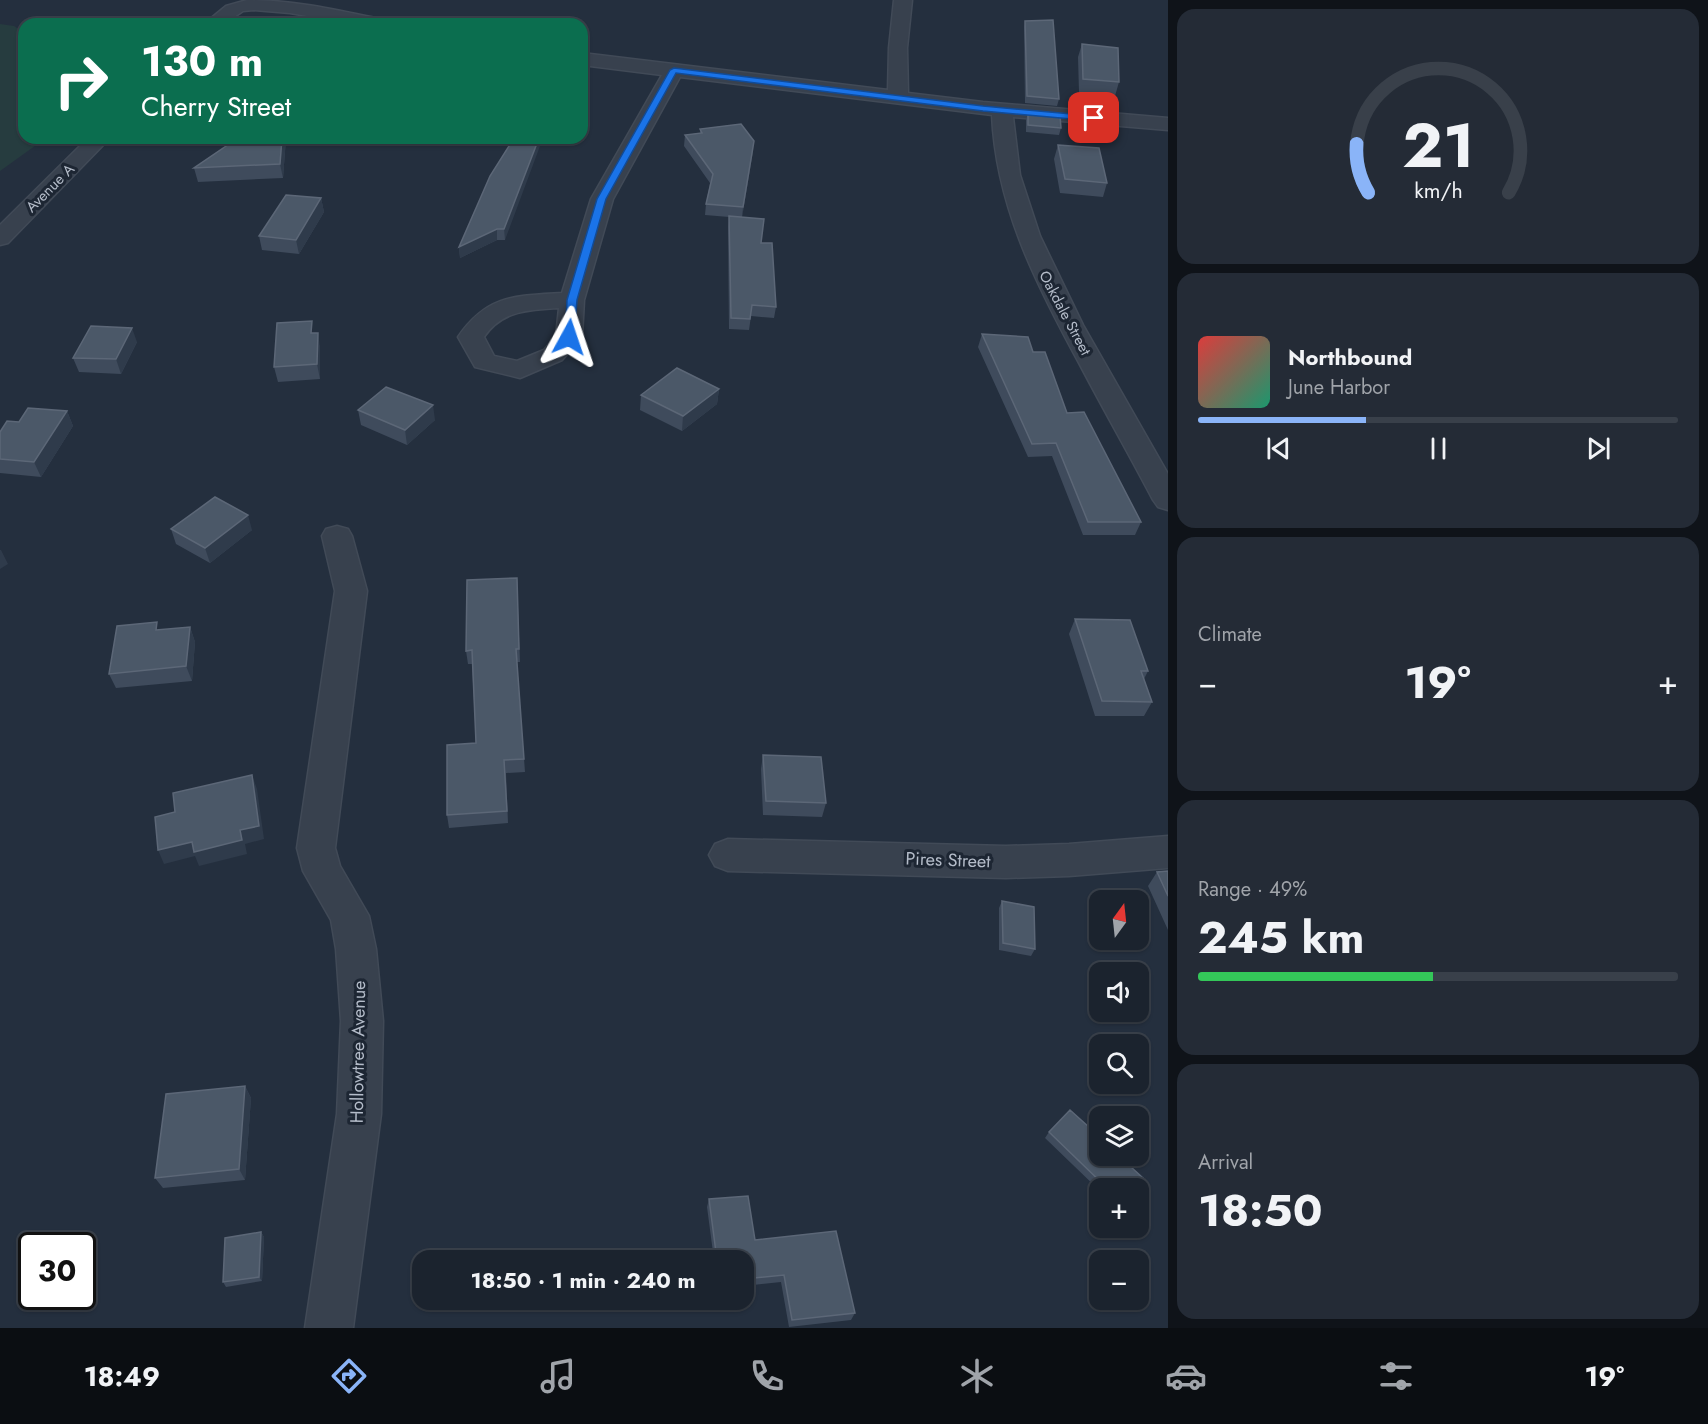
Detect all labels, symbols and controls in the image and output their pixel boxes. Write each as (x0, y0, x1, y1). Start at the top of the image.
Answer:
text: 130 m (141, 31, 263, 92)
icon: right (42, 42, 120, 120)
text: Cherry Street (141, 87, 291, 126)
pin (1068, 92, 1119, 143)
icon: arrive (1077, 101, 1110, 134)
text: 21 (1402, 101, 1474, 191)
street label: Avenue A (21, 159, 79, 217)
text: km/h (1414, 176, 1462, 207)
street label: Oakdale Street (1033, 267, 1097, 360)
position arrow (537, 305, 601, 369)
text: Northbound (1288, 341, 1412, 373)
text: June Harbor (1288, 373, 1390, 402)
icon: previous (1262, 432, 1295, 465)
icon: pause (1422, 432, 1455, 465)
icon: next (1582, 432, 1615, 465)
text: Climate (1198, 620, 1262, 649)
text: 19° (1404, 650, 1471, 715)
text: − (1198, 659, 1217, 706)
text: + (1658, 659, 1678, 706)
street label: Pires Street (905, 846, 992, 875)
text: Range · 49% (1198, 875, 1307, 904)
north arrow (1089, 890, 1149, 950)
map controls (1089, 890, 1149, 1310)
text: 245 km (1198, 905, 1364, 970)
button: sound (1089, 962, 1149, 1022)
street label: Hollowtree Avenue (344, 980, 372, 1124)
button: search (1089, 1034, 1149, 1094)
button: layers (1089, 1106, 1149, 1166)
text: Arrival (1198, 1148, 1253, 1177)
button: + (1089, 1178, 1149, 1238)
text: 18:50 (1198, 1178, 1322, 1243)
speed limit sign: 30 (18, 1232, 96, 1310)
button: − (1089, 1250, 1149, 1310)
text: 18:50 · 1 min · 240 m (471, 1264, 695, 1296)
icon: directions (328, 1355, 370, 1397)
icon: music (537, 1355, 579, 1397)
icon: phone (746, 1355, 788, 1397)
icon: climate (956, 1355, 998, 1397)
icon: car (1165, 1355, 1207, 1397)
icon: filters (1375, 1355, 1417, 1397)
text: 18:49 (84, 1357, 160, 1396)
text: 19° (1584, 1357, 1624, 1396)

